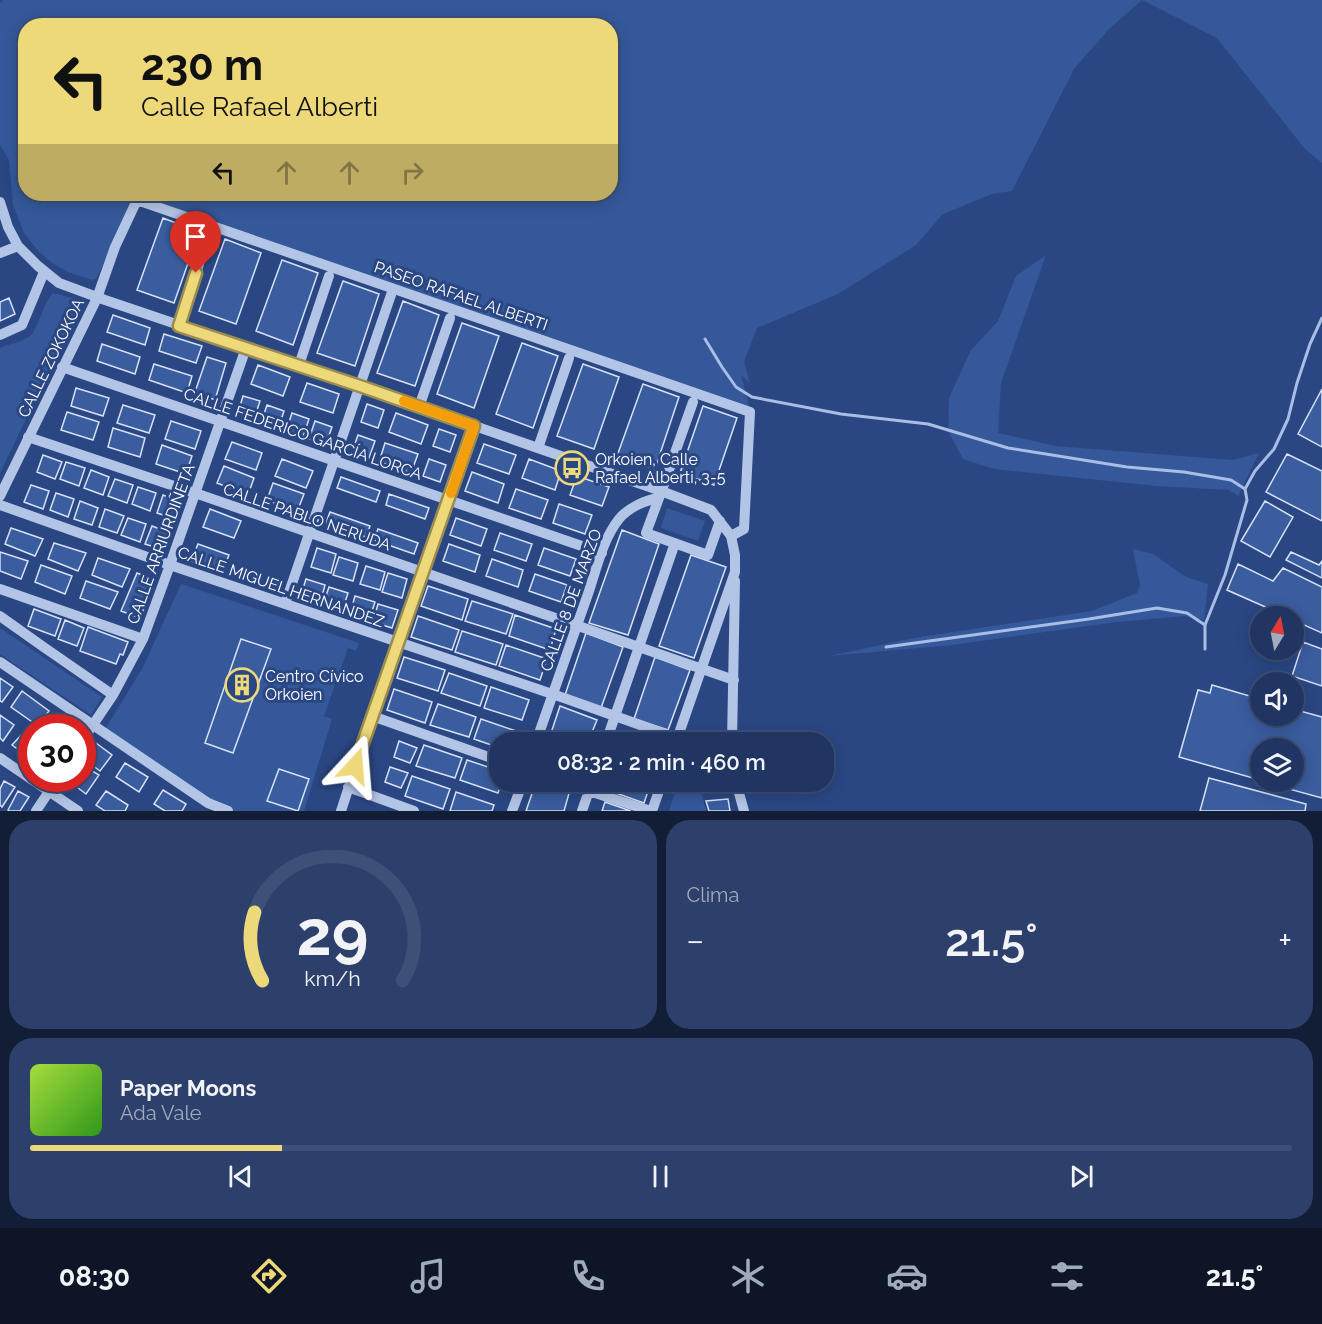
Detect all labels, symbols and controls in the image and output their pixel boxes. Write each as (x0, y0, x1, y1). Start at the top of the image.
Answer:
text: 230 m (141, 41, 263, 90)
icon: left (42, 42, 120, 120)
text: Calle Rafael Alberti (141, 91, 378, 122)
icon: left (207, 156, 240, 189)
icon: ahead (270, 156, 303, 189)
icon: ahead (333, 156, 366, 189)
icon: right (396, 156, 429, 189)
pin (170, 211, 221, 273)
icon: arrive (179, 220, 212, 253)
street label: PASEO RAFAEL ALBERTI (372, 257, 550, 335)
street label: CALLE ZOKOKOA (14, 295, 88, 420)
street label: CALLE FEDERICO GARCÍA LORCA (181, 383, 425, 484)
bus stop icon: Orkoien, Calle Rafael Alberti, 3-5 (554, 450, 590, 486)
place label: Orkoien, Calle Rafael Alberti, 3-5 (595, 450, 726, 487)
street label: CALLE ARRIURDIÑETA (122, 461, 199, 627)
street label: CALLE PABLO NERUDA (221, 479, 394, 555)
street label: CALLE 8 DE MARZO (536, 526, 606, 674)
street label: CALLE MIGUEL HERNANDEZ (175, 543, 387, 631)
north arrow (1250, 606, 1304, 660)
map controls (1250, 606, 1304, 792)
building icon: Centro Cívico Orkoien (224, 667, 260, 703)
place label: Centro Cívico Orkoien (265, 667, 364, 704)
button: sound (1250, 672, 1304, 726)
speed limit sign: 30 (18, 714, 96, 792)
position arrow (323, 734, 387, 798)
button: layers (1250, 738, 1304, 792)
text: 08:32 · 2 min · 460 m (557, 749, 766, 775)
text: Clima (687, 883, 739, 907)
text: 29 (297, 896, 369, 970)
text: 21.5° (945, 914, 1038, 967)
text: − (687, 921, 704, 960)
text: + (1278, 921, 1292, 960)
text: km/h (304, 967, 361, 992)
text: Paper Moons (120, 1075, 256, 1101)
text: Ada Vale (120, 1101, 202, 1125)
icon: previous (224, 1160, 257, 1193)
icon: pause (644, 1160, 677, 1193)
icon: next (1065, 1160, 1098, 1193)
icon: directions (248, 1255, 290, 1297)
icon: music (407, 1255, 449, 1297)
icon: phone (567, 1255, 609, 1297)
icon: climate (727, 1255, 769, 1297)
icon: car (886, 1255, 928, 1297)
icon: filters (1046, 1255, 1088, 1297)
text: 08:30 (59, 1261, 130, 1292)
text: 21.5° (1206, 1261, 1263, 1292)

